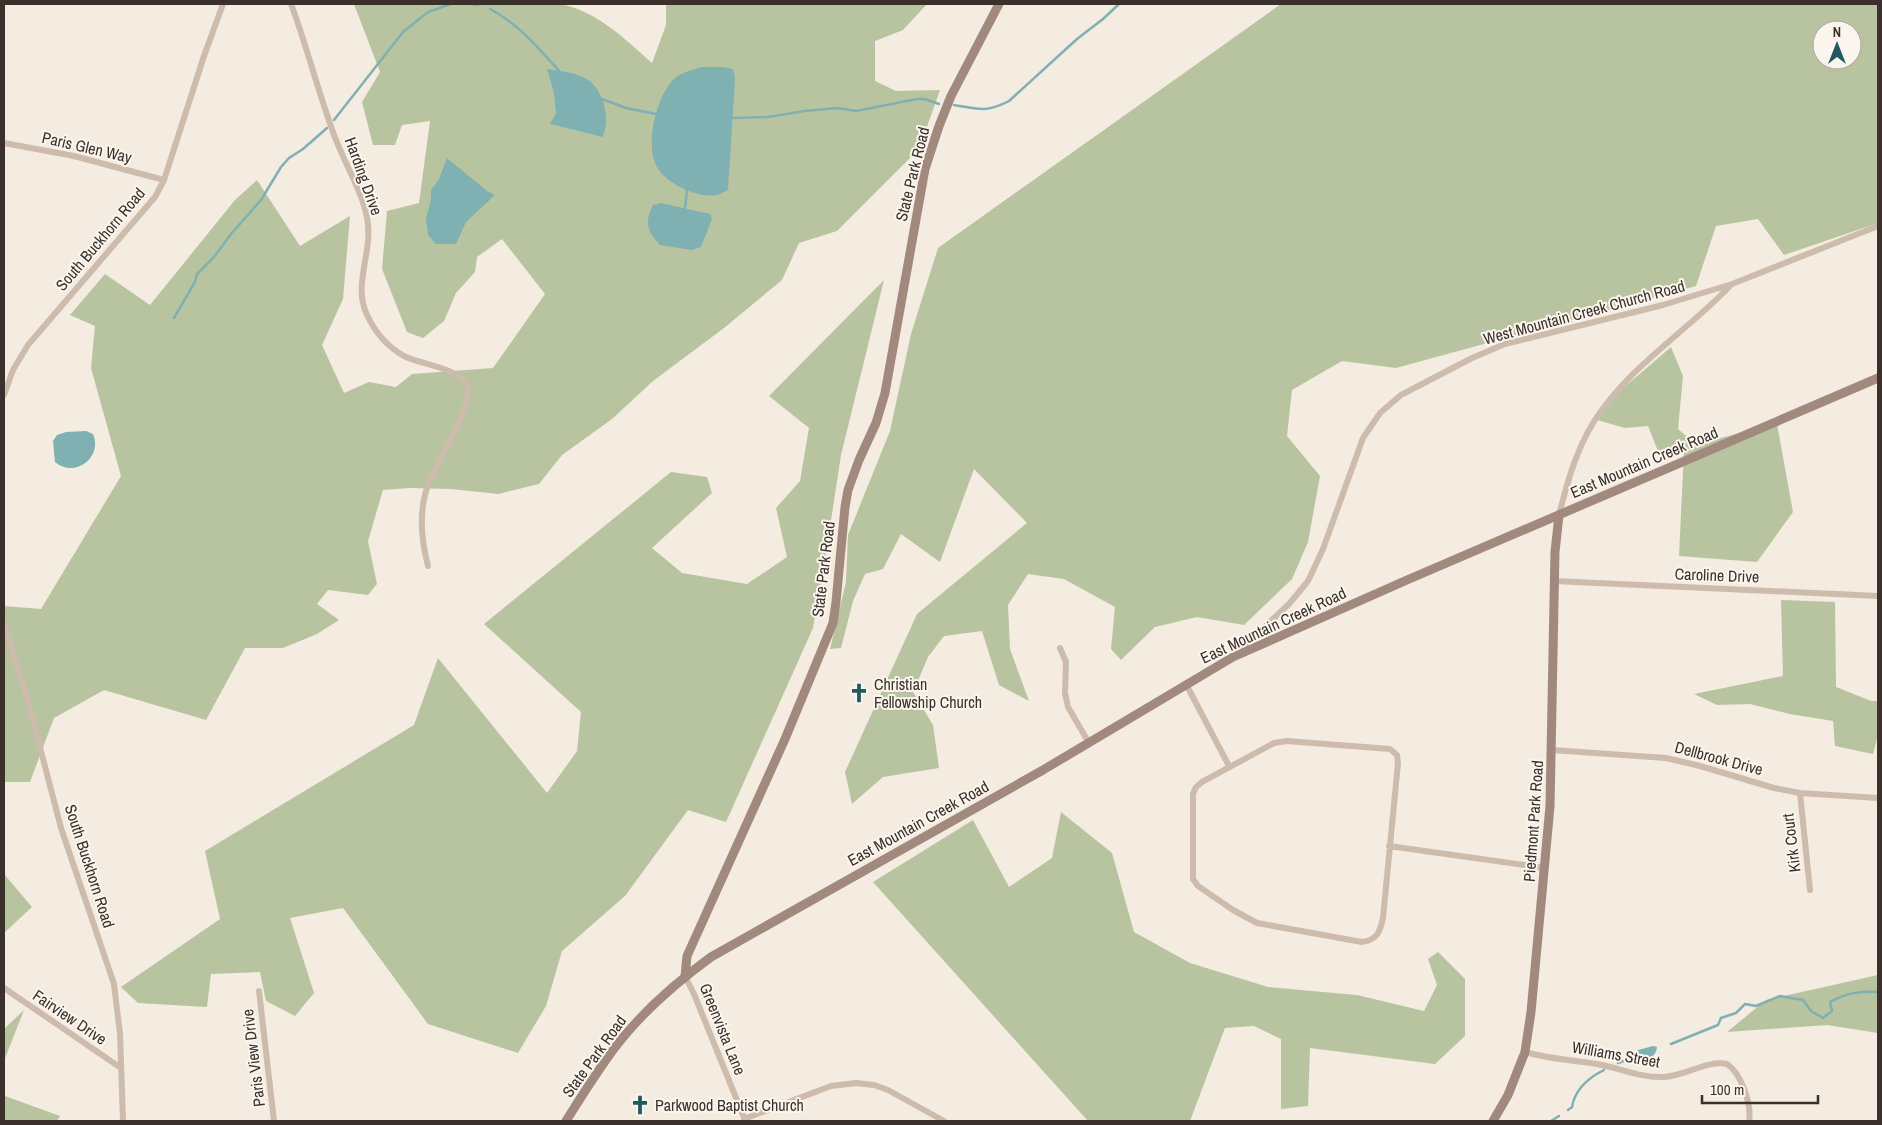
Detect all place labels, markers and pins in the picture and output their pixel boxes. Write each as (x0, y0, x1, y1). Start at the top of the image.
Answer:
place label: Christian Fellowship Church (874, 673, 982, 713)
church icon: Christian Fellowship Church (848, 682, 870, 704)
church icon: Parkwood Baptist Church (629, 1094, 651, 1116)
place label: Parkwood Baptist Church (655, 1094, 804, 1116)

